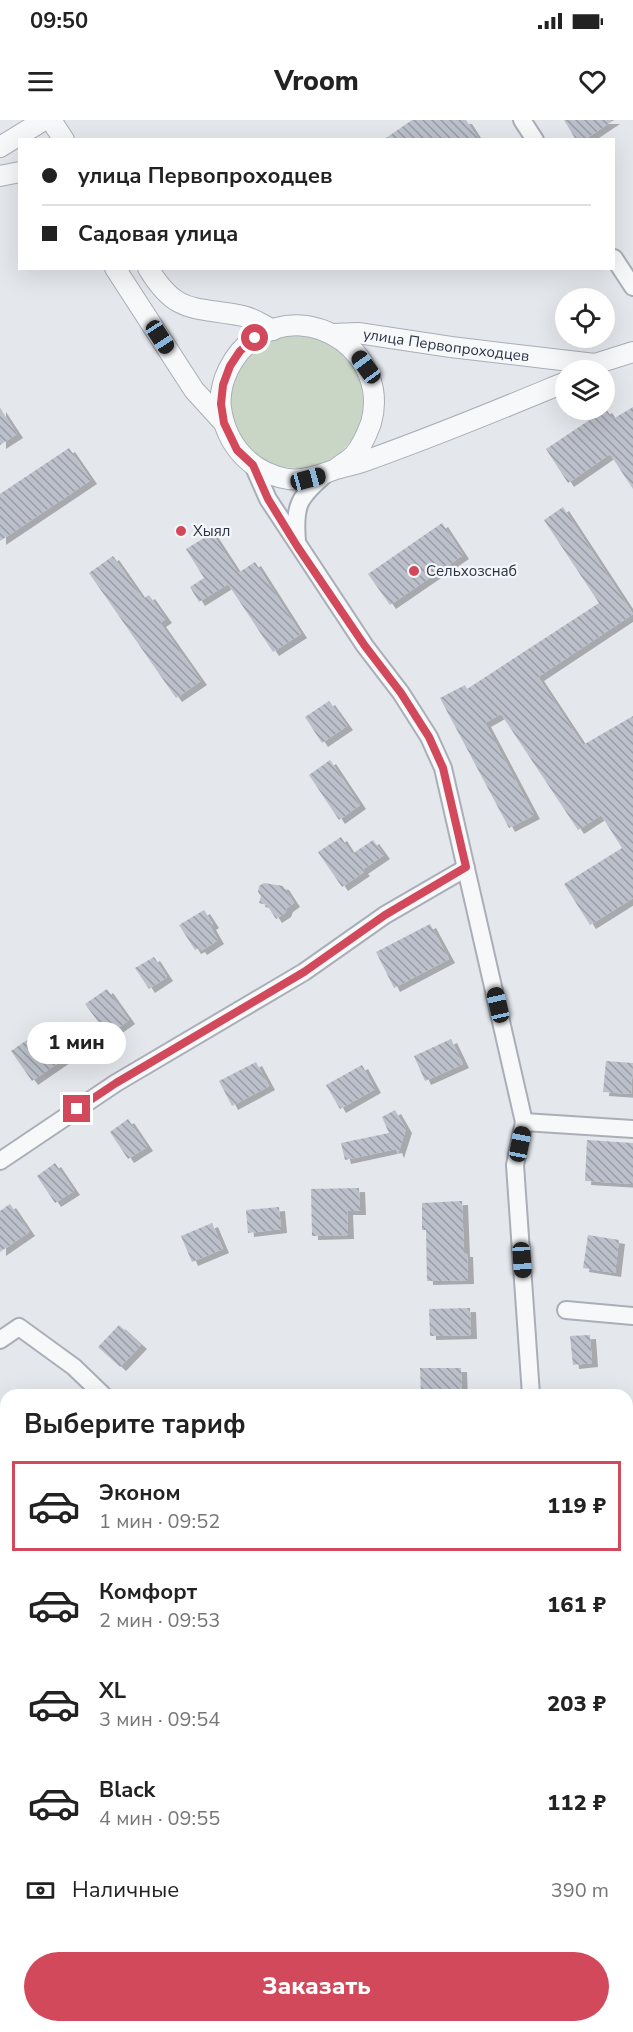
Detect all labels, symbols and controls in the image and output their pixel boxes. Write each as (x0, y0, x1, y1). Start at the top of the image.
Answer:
text: 09:50 (30, 6, 88, 36)
text: Vroom (274, 63, 359, 100)
icon: menu (24, 65, 57, 98)
icon: heart (576, 65, 609, 98)
text: улица Первопроходцев (78, 161, 332, 191)
text: Садовая улица (78, 219, 238, 249)
map controls (555, 288, 615, 420)
button: locate (555, 288, 615, 348)
car (143, 317, 177, 357)
route start (241, 324, 268, 351)
street label: улица Первопроходцев (362, 324, 530, 366)
car (348, 347, 384, 387)
button: layers (555, 360, 615, 420)
car (288, 466, 328, 492)
place label: Хыял (193, 521, 230, 541)
marker: Хыял (174, 524, 188, 538)
place label: Сельхозснаб (426, 561, 517, 581)
marker: Сельхозснаб (407, 564, 421, 578)
car (485, 985, 511, 1025)
callout: 1 мин (28, 1022, 127, 1064)
text: 1 мин (48, 1029, 105, 1056)
route end (63, 1095, 90, 1122)
car (508, 1125, 532, 1163)
car (512, 1241, 532, 1279)
text: Выберите тариф (24, 1406, 246, 1443)
text: Эконом (99, 1478, 181, 1508)
icon: car (27, 1479, 81, 1533)
text: 119 ₽ (547, 1491, 606, 1521)
text: 1 мин · 09:52 (99, 1508, 220, 1535)
text: Комфорт (99, 1577, 197, 1607)
icon: car (27, 1578, 81, 1632)
text: 161 ₽ (547, 1590, 606, 1620)
text: 2 мин · 09:53 (99, 1607, 220, 1634)
text: XL (99, 1676, 126, 1706)
icon: car (27, 1677, 81, 1731)
text: 203 ₽ (547, 1689, 606, 1719)
text: 3 мин · 09:54 (99, 1706, 220, 1733)
text: Black (99, 1775, 155, 1805)
icon: car (27, 1776, 81, 1830)
text: 112 ₽ (547, 1788, 606, 1818)
text: 4 мин · 09:55 (99, 1805, 220, 1832)
icon: cash (24, 1874, 57, 1907)
text: Наличные (72, 1875, 179, 1905)
text: 390 m (551, 1877, 609, 1904)
button: Заказать (24, 1952, 609, 2021)

